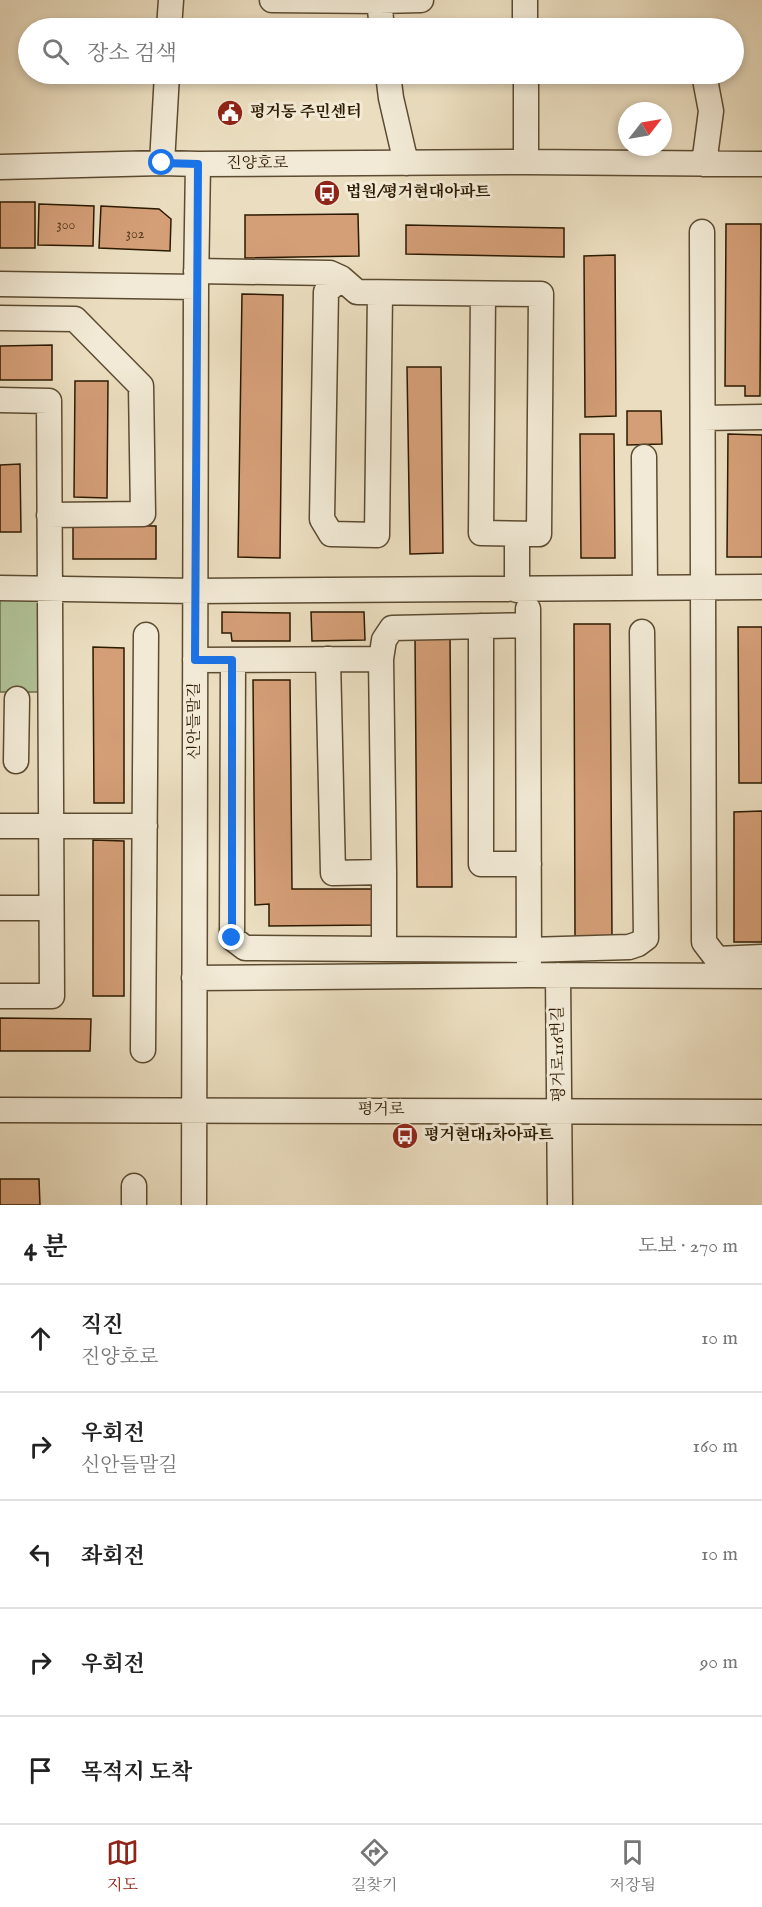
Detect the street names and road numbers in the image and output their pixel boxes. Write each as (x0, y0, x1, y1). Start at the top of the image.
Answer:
street label: 진양호로 (226, 154, 288, 174)
street label: 신안들말길 (185, 682, 205, 760)
street label: 평거로116번길 (548, 1006, 570, 1102)
street label: 평거로 (358, 1100, 405, 1120)

